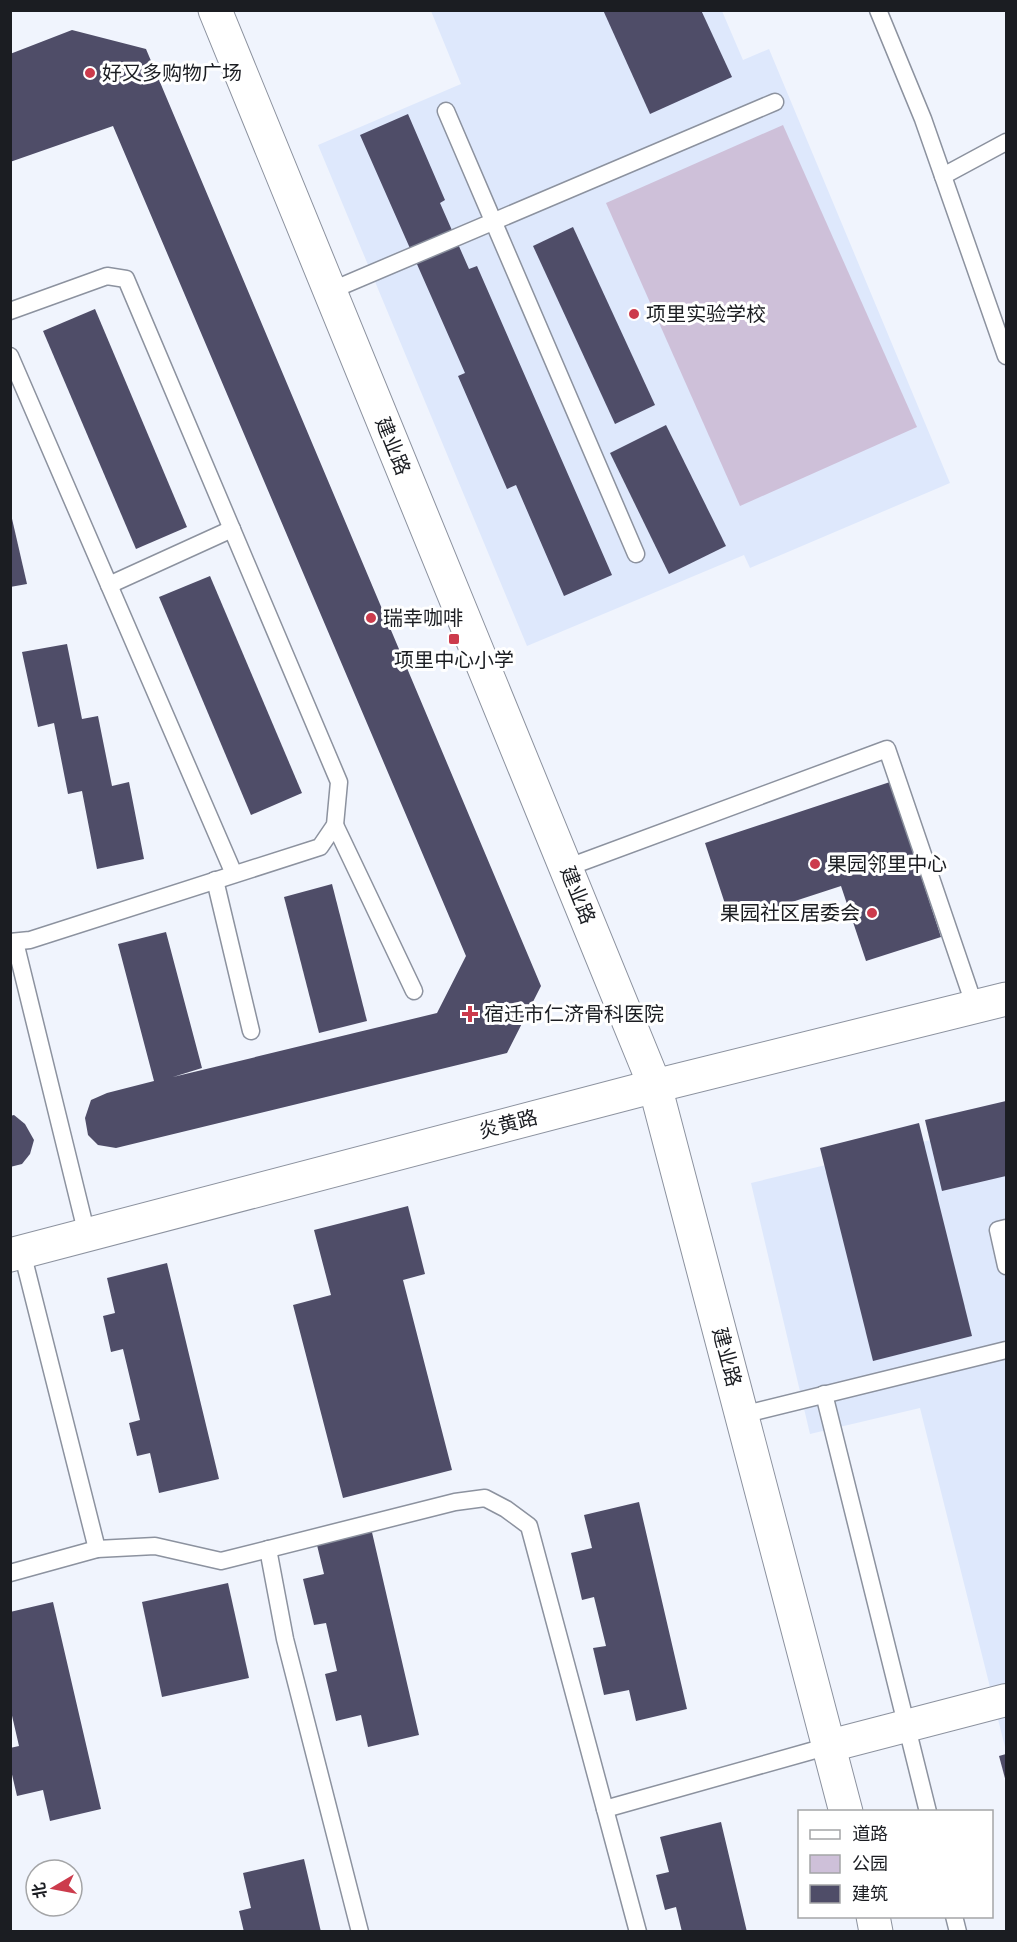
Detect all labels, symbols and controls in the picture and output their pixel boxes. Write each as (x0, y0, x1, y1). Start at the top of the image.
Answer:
place label: 好又多购物广场 (102, 60, 242, 85)
marker: 好又多购物广场 (83, 66, 97, 80)
place label: 项里实验学校 (646, 301, 766, 326)
marker: 项里实验学校 (627, 307, 641, 321)
street label: 建业路 (371, 413, 416, 478)
place label: 瑞幸咖啡 (383, 605, 463, 630)
marker: 瑞幸咖啡 (364, 611, 378, 625)
marker: 项里中心小学 (447, 632, 461, 646)
place label: 项里中心小学 (394, 647, 514, 672)
place label: 果园邻里中心 (827, 851, 947, 876)
marker: 果园邻里中心 (808, 857, 822, 871)
street label: 建业路 (556, 862, 601, 927)
place label: 果园社区居委会 (720, 900, 860, 925)
marker: 果园社区居委会 (865, 906, 879, 920)
place label: 宿迁市仁济骨科医院 (484, 1001, 664, 1026)
marker: 宿迁市仁济骨科医院 (461, 1005, 479, 1023)
street label: 炎黄路 (476, 1104, 540, 1143)
street label: 建业路 (708, 1325, 747, 1389)
legend (798, 1810, 993, 1918)
text: 道路 (852, 1822, 888, 1845)
text: 公园 (852, 1852, 888, 1875)
north arrow (24, 1858, 84, 1918)
text: 北 (28, 1881, 50, 1900)
text: 建筑 (852, 1882, 888, 1905)

